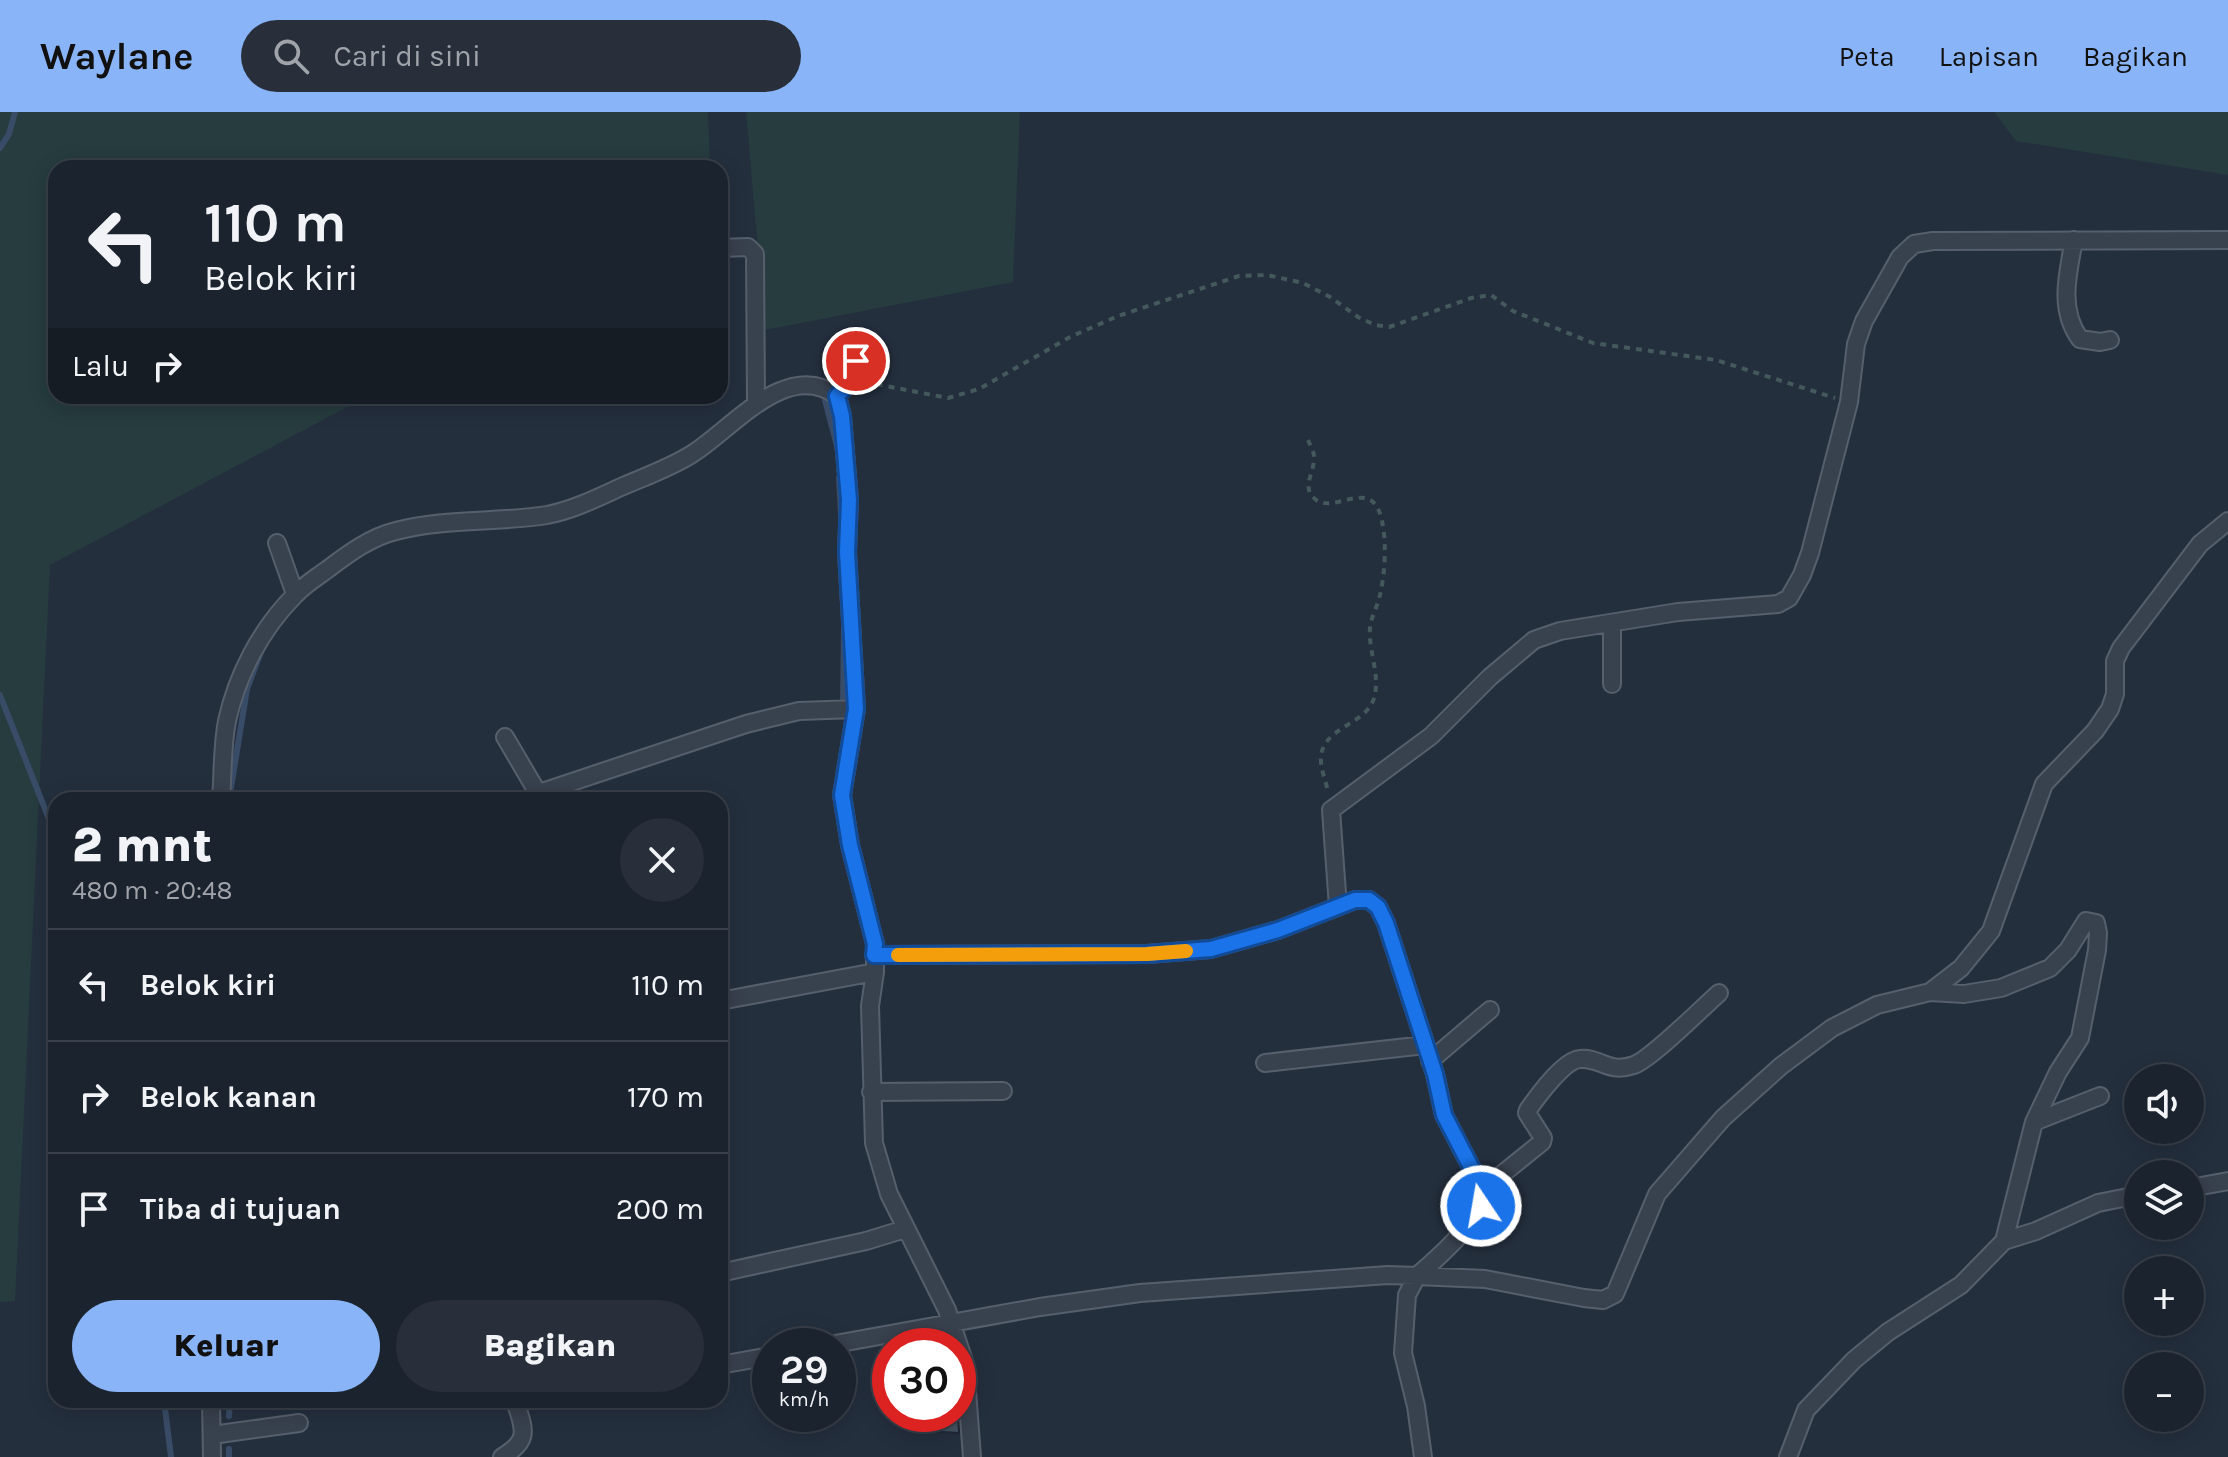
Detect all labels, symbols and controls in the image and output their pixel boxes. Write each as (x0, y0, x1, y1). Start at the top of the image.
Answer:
search box (241, 20, 801, 92)
text: Waylane (40, 34, 193, 79)
icon: search (269, 34, 313, 78)
text: Cari di sini (333, 38, 481, 74)
text: Peta (1839, 40, 1895, 73)
text: Lapisan (1939, 40, 2039, 73)
text: Bagikan (2083, 40, 2188, 73)
text: 110 m (204, 190, 347, 255)
icon: left (72, 192, 176, 296)
text: Belok kiri (204, 257, 358, 299)
pin (822, 327, 890, 395)
icon: arrive (834, 339, 878, 383)
icon: right (145, 344, 189, 388)
text: Lalu (72, 348, 129, 384)
text: 2 mnt (72, 817, 212, 873)
button: close (620, 818, 704, 902)
text: 480 m · 20:48 (72, 875, 232, 906)
icon: left (72, 963, 116, 1007)
text: Belok kiri (140, 967, 276, 1003)
text: 110 m (631, 967, 704, 1003)
map controls (2124, 1064, 2204, 1432)
button: sound (2124, 1064, 2204, 1144)
icon: right (72, 1075, 116, 1119)
text: Belok kanan (140, 1079, 317, 1115)
text: 170 m (627, 1079, 704, 1115)
button: layers (2124, 1160, 2204, 1240)
position arrow (1439, 1164, 1523, 1248)
icon: arrive (72, 1187, 116, 1231)
text: Tiba di tujuan (140, 1191, 341, 1227)
text: 200 m (616, 1191, 704, 1227)
button: + (2124, 1256, 2204, 1336)
button: Keluar (72, 1300, 380, 1392)
button: Bagikan (396, 1300, 704, 1392)
speed limit sign: 30 (872, 1328, 976, 1432)
text: 29 (780, 1346, 828, 1393)
button: − (2124, 1352, 2204, 1432)
text: km/h (779, 1388, 829, 1411)

